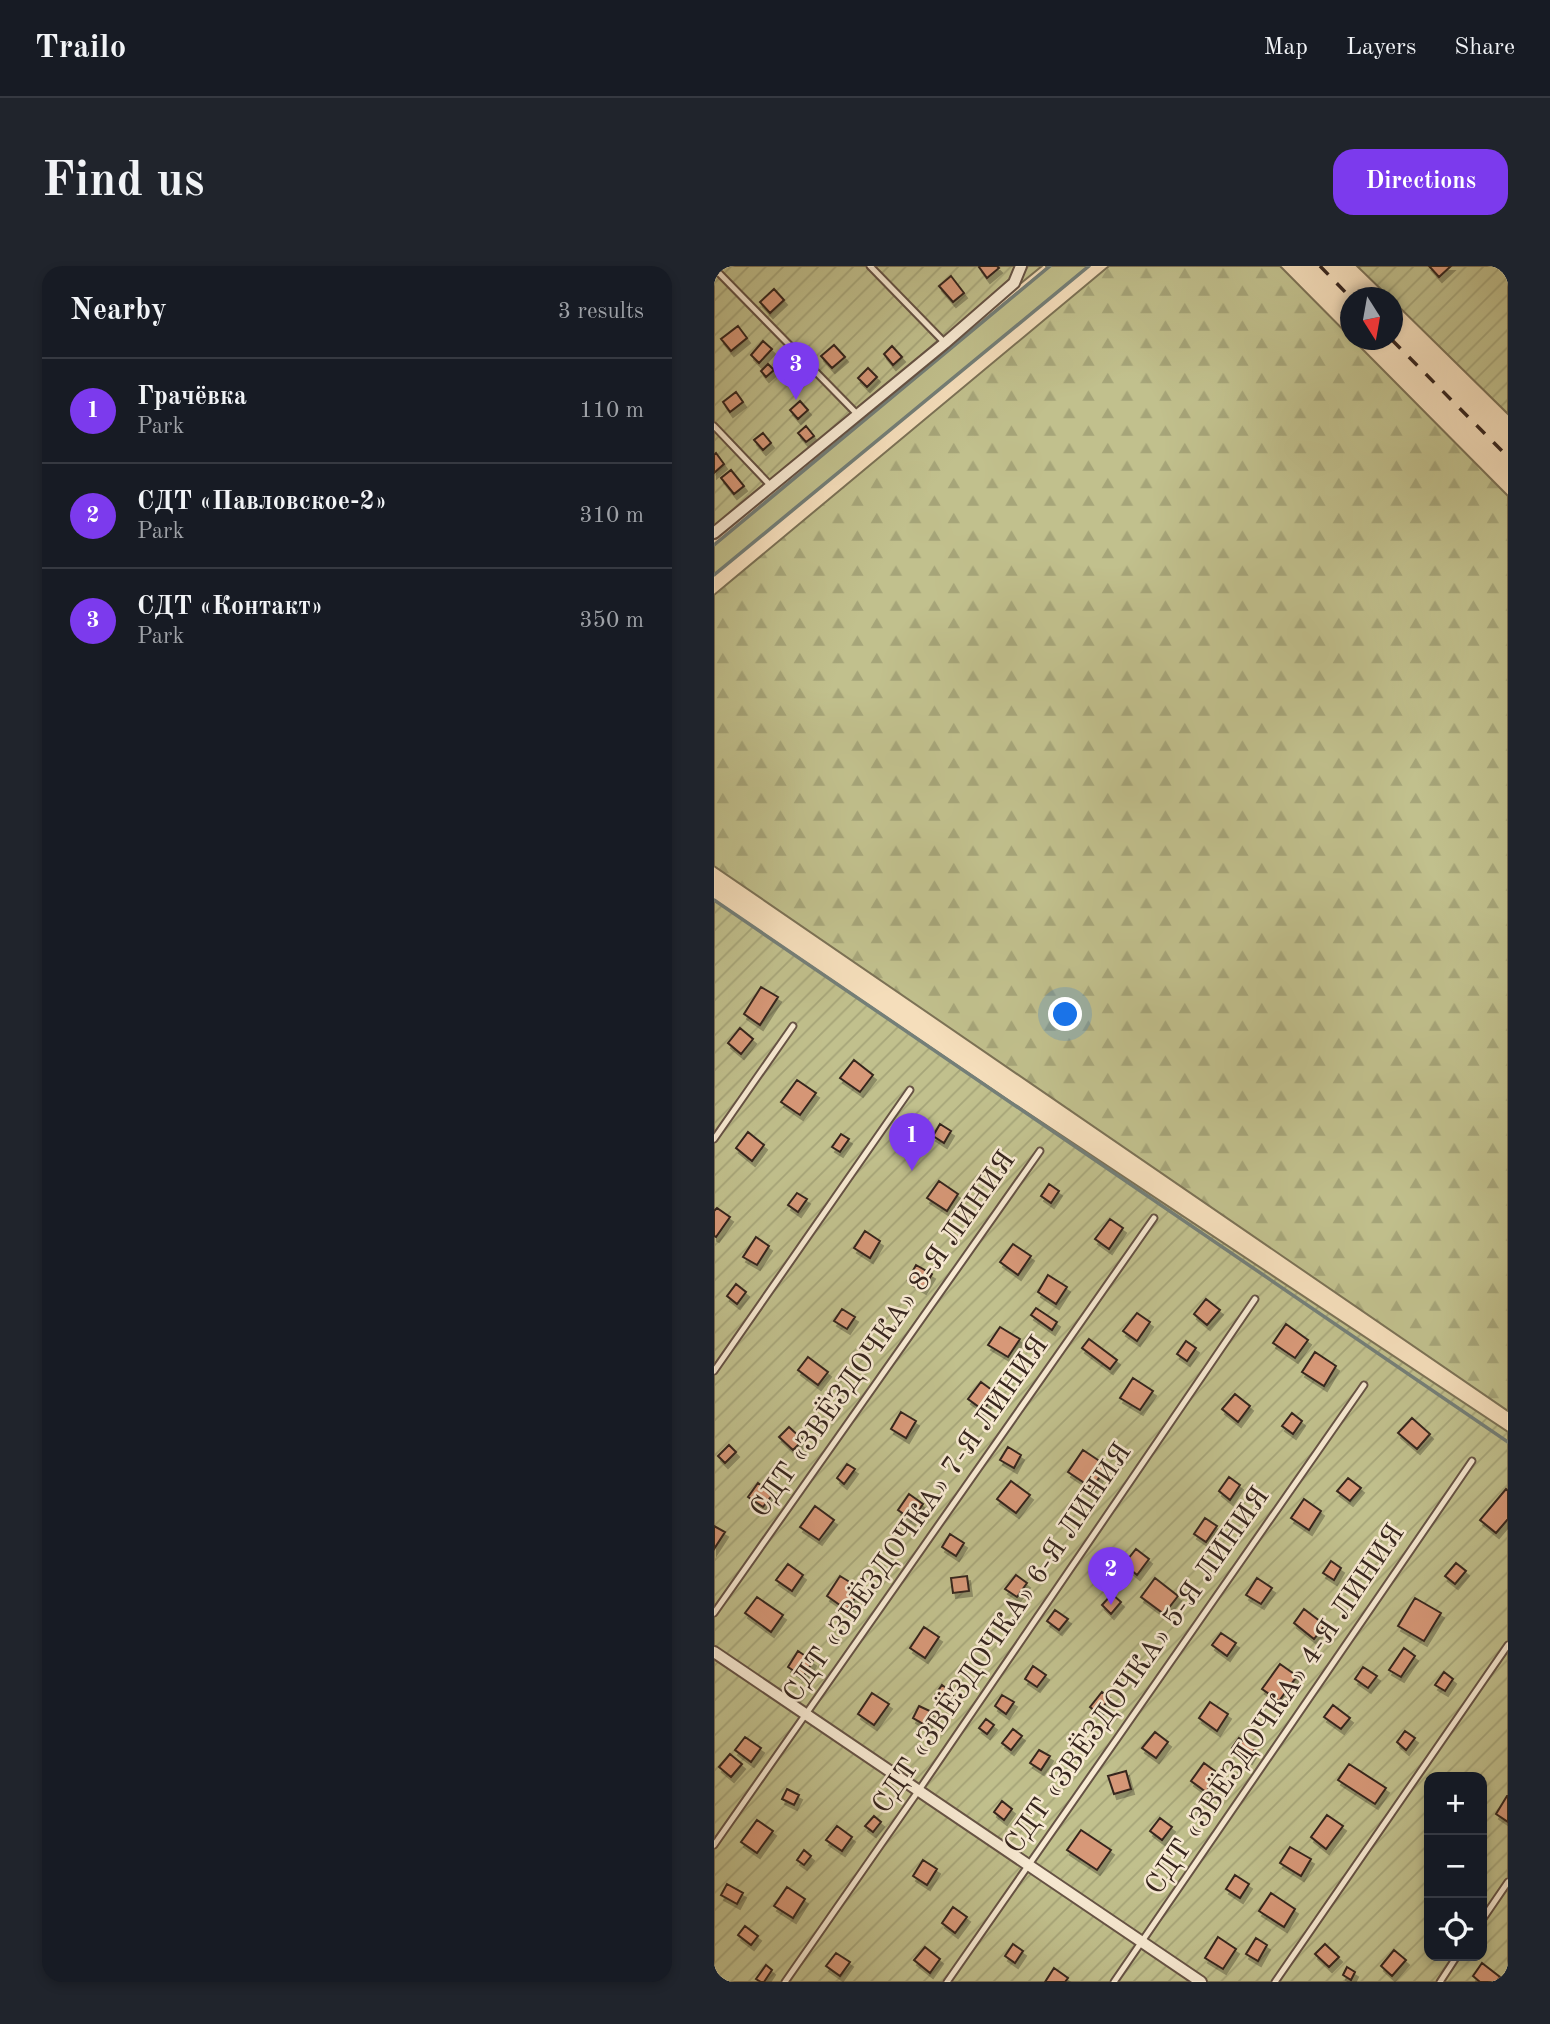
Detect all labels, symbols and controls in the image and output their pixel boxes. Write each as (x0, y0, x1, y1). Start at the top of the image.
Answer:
text: Trailo (35, 32, 126, 65)
text: Map (1264, 36, 1308, 60)
text: Layers (1346, 36, 1416, 60)
text: Share (1454, 36, 1515, 60)
button: Directions (1333, 149, 1508, 215)
text: Find us (42, 158, 205, 207)
north arrow (1340, 287, 1403, 350)
text: Nearby (70, 296, 167, 326)
text: 3 results (558, 300, 644, 323)
pin: 3 (773, 342, 819, 400)
text: Грачёвка (137, 384, 247, 410)
text: 1 (86, 399, 100, 422)
text: 110 m (579, 399, 644, 422)
text: Park (137, 415, 184, 438)
text: СДТ «Павловское-2» (137, 489, 387, 515)
text: 2 (86, 504, 100, 527)
text: 310 m (579, 504, 644, 527)
text: Park (137, 520, 184, 543)
text: СДТ «Контакт» (137, 594, 323, 620)
text: 3 (86, 609, 100, 632)
text: 350 m (579, 609, 644, 632)
text: Park (137, 625, 184, 648)
your location (1048, 997, 1082, 1031)
pin: 1 (889, 1113, 935, 1171)
street label: СДТ «ЗВЁЗДОЧКА» 8-Я ЛИНИЯ (743, 1145, 1022, 1523)
street label: СДТ «ЗВЁЗДОЧКА» 7-Я ЛИНИЯ (776, 1330, 1055, 1708)
street label: СДТ «ЗВЁЗДОЧКА» 6-Я ЛИНИЯ (865, 1437, 1138, 1819)
street label: СДТ «ЗВЁЗДОЧКА» 5-Я ЛИНИЯ (997, 1481, 1276, 1859)
street label: СДТ «ЗВЁЗДОЧКА» 4-Я ЛИНИЯ (1138, 1518, 1411, 1900)
pin: 2 (1088, 1547, 1134, 1605)
map controls (1424, 1772, 1487, 1961)
button: + (1424, 1772, 1487, 1835)
button: − (1424, 1835, 1487, 1898)
button: locate (1424, 1898, 1487, 1961)

